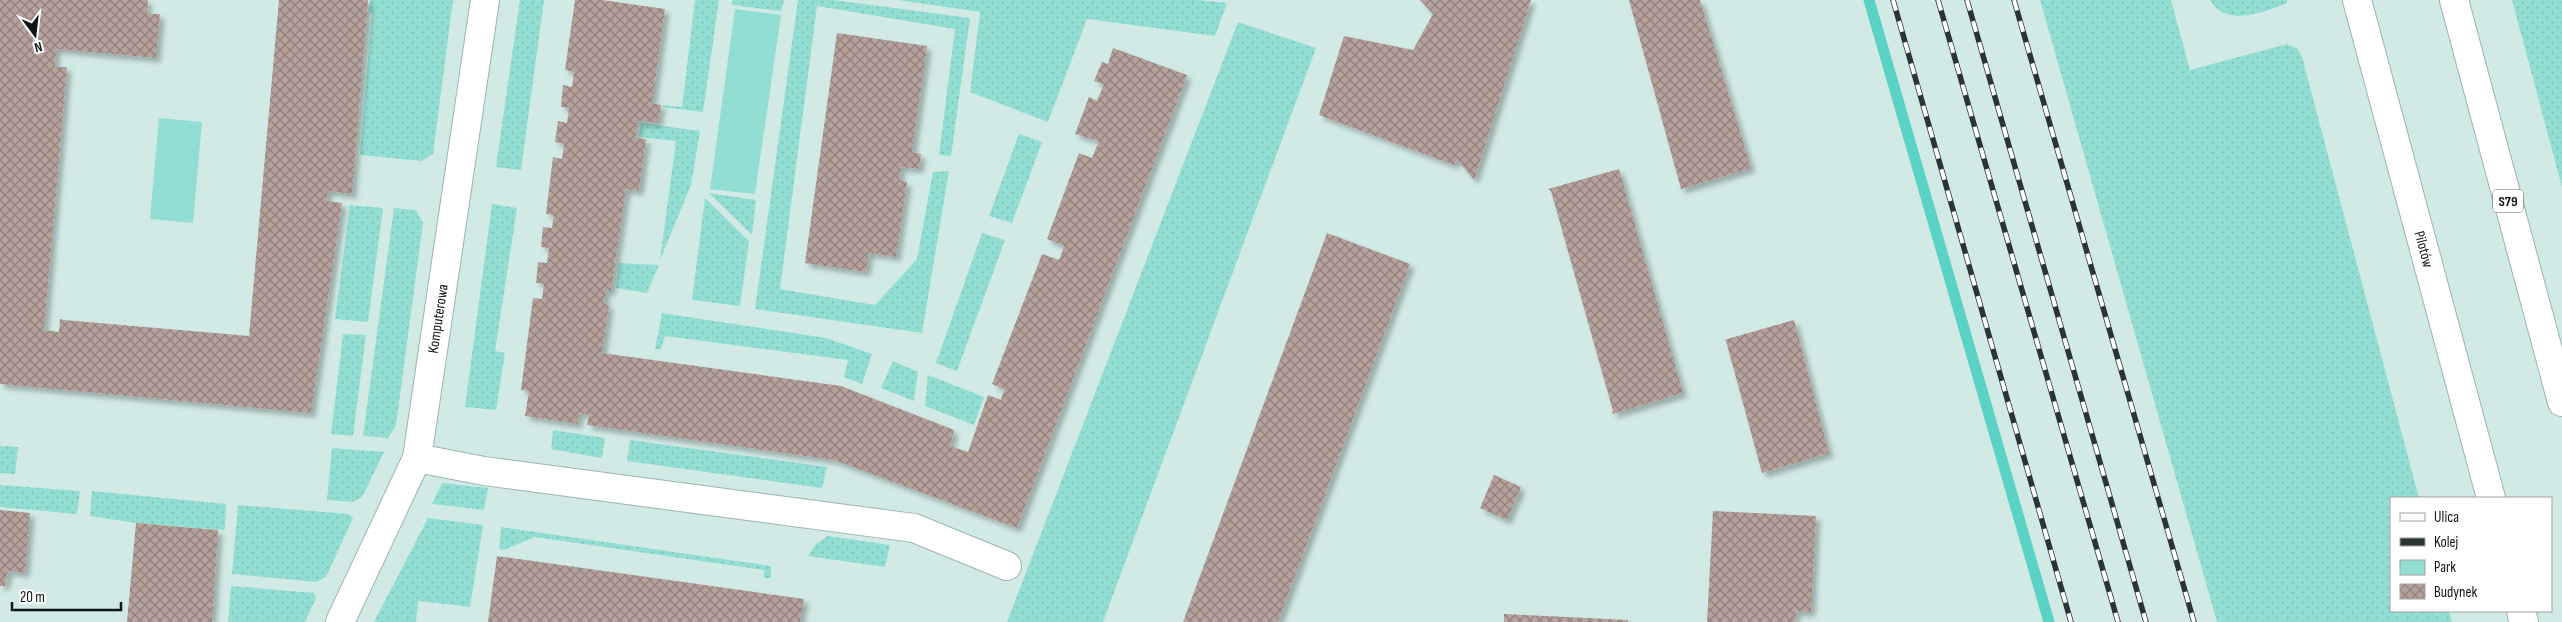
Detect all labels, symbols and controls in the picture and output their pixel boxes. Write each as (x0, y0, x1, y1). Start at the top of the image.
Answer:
north arrow (10, 10, 60, 60)
text: N (32, 38, 44, 56)
road number: S79 (2493, 190, 2523, 212)
street label: Pilotów (2410, 229, 2438, 270)
street label: Komputerowa (424, 283, 453, 355)
legend (2390, 497, 2552, 612)
text: Ulica (2434, 508, 2459, 527)
text: Kolej (2434, 533, 2459, 552)
text: Park (2434, 558, 2456, 577)
scale bar (12, 580, 121, 612)
text: Budynek (2434, 583, 2477, 602)
text: 20 m (20, 588, 45, 607)

